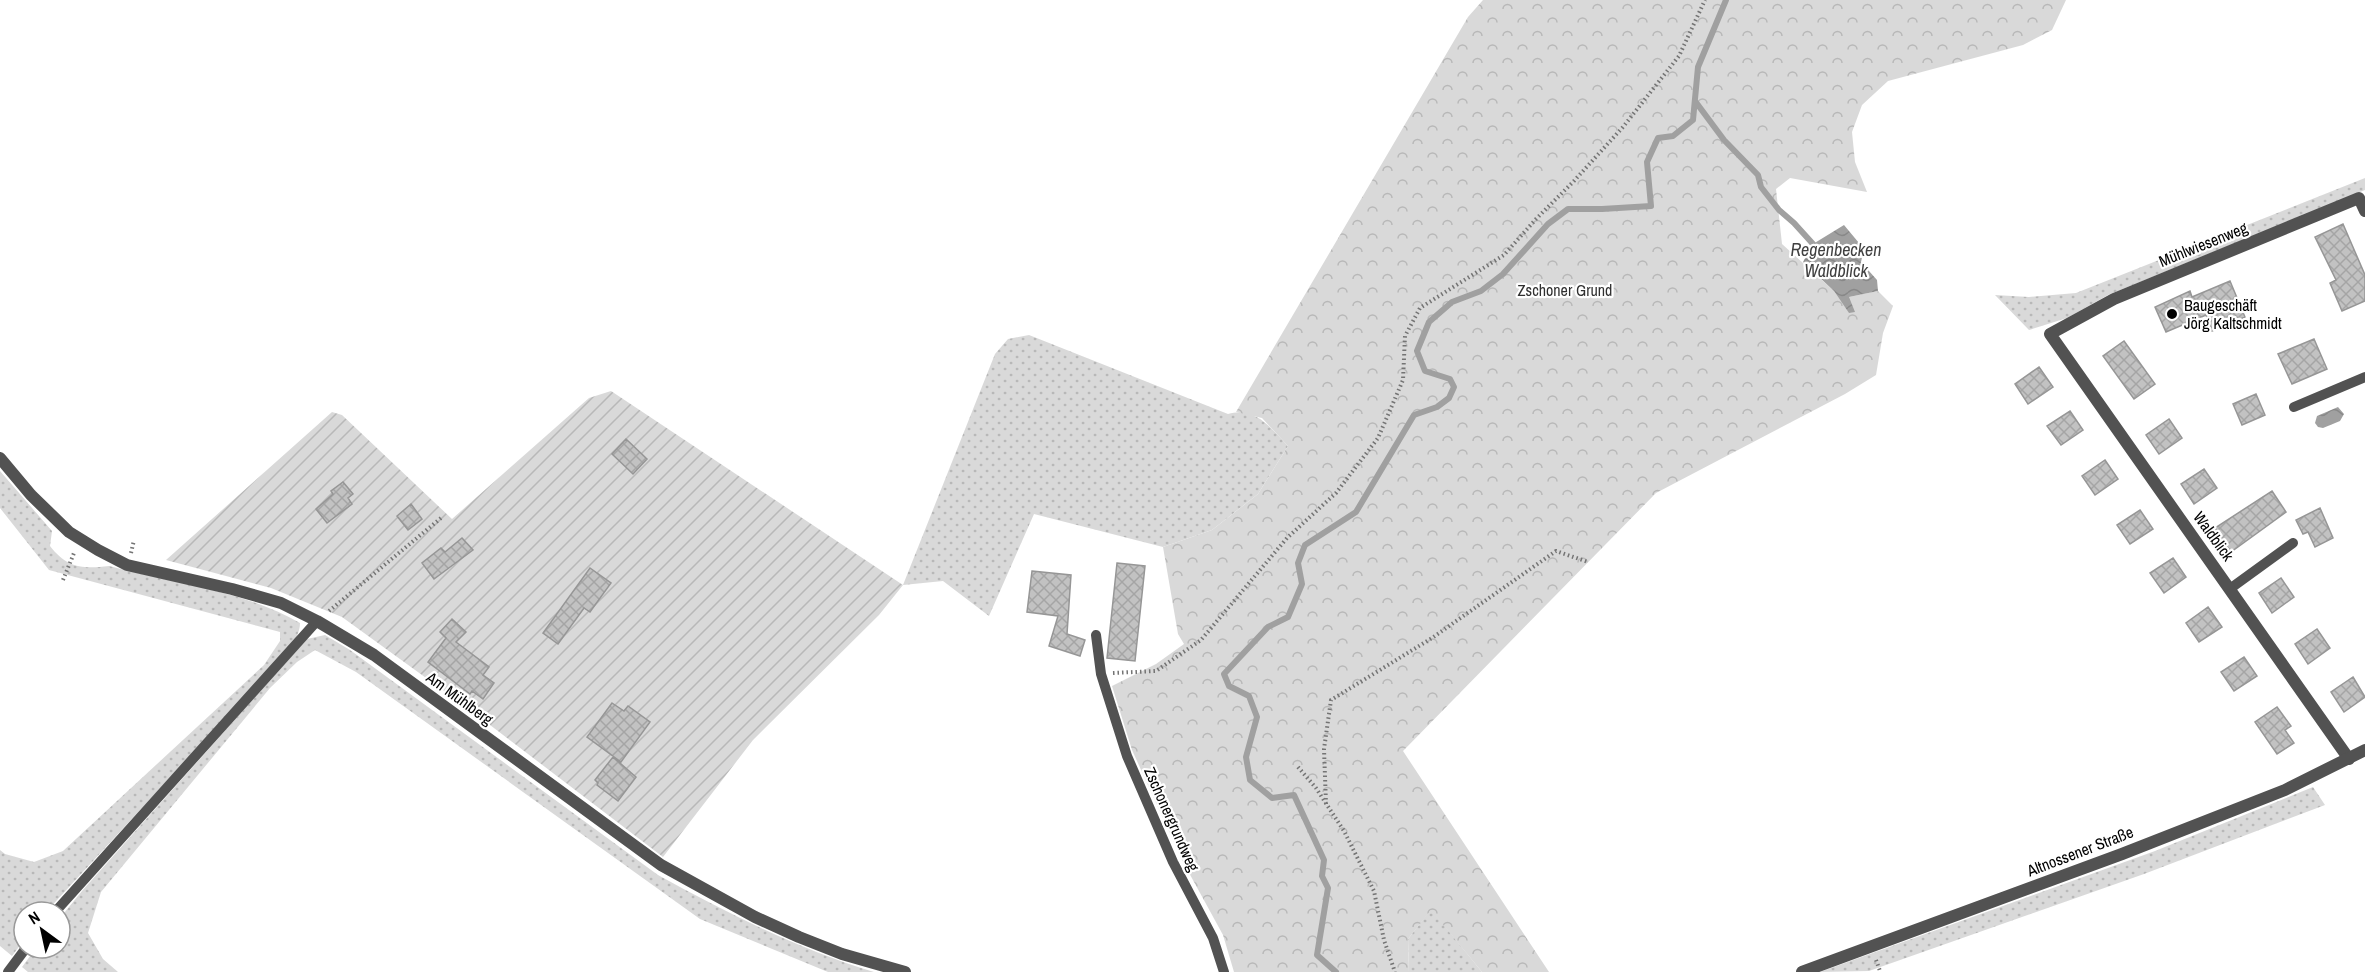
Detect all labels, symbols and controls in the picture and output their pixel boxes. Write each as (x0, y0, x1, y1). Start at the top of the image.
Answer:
street label: Mühlwiesenweg (2155, 216, 2251, 272)
water label: Regenbecken Waldblick (1790, 237, 1882, 283)
park label: Zschoner Grund (1518, 279, 1612, 301)
place label: Baugeschäft Jörg Kaltschmidt (2184, 294, 2282, 334)
marker: Baugeschäft Jörg Kaltschmidt (2165, 307, 2179, 321)
street label: Waldblick (2189, 507, 2240, 566)
street label: Am Mühlberg (421, 666, 499, 730)
street label: Zschonergrundweg (1139, 763, 1205, 875)
street label: Altnossener Straße (2023, 821, 2136, 882)
north arrow (12, 900, 72, 960)
text: N (24, 906, 44, 929)

